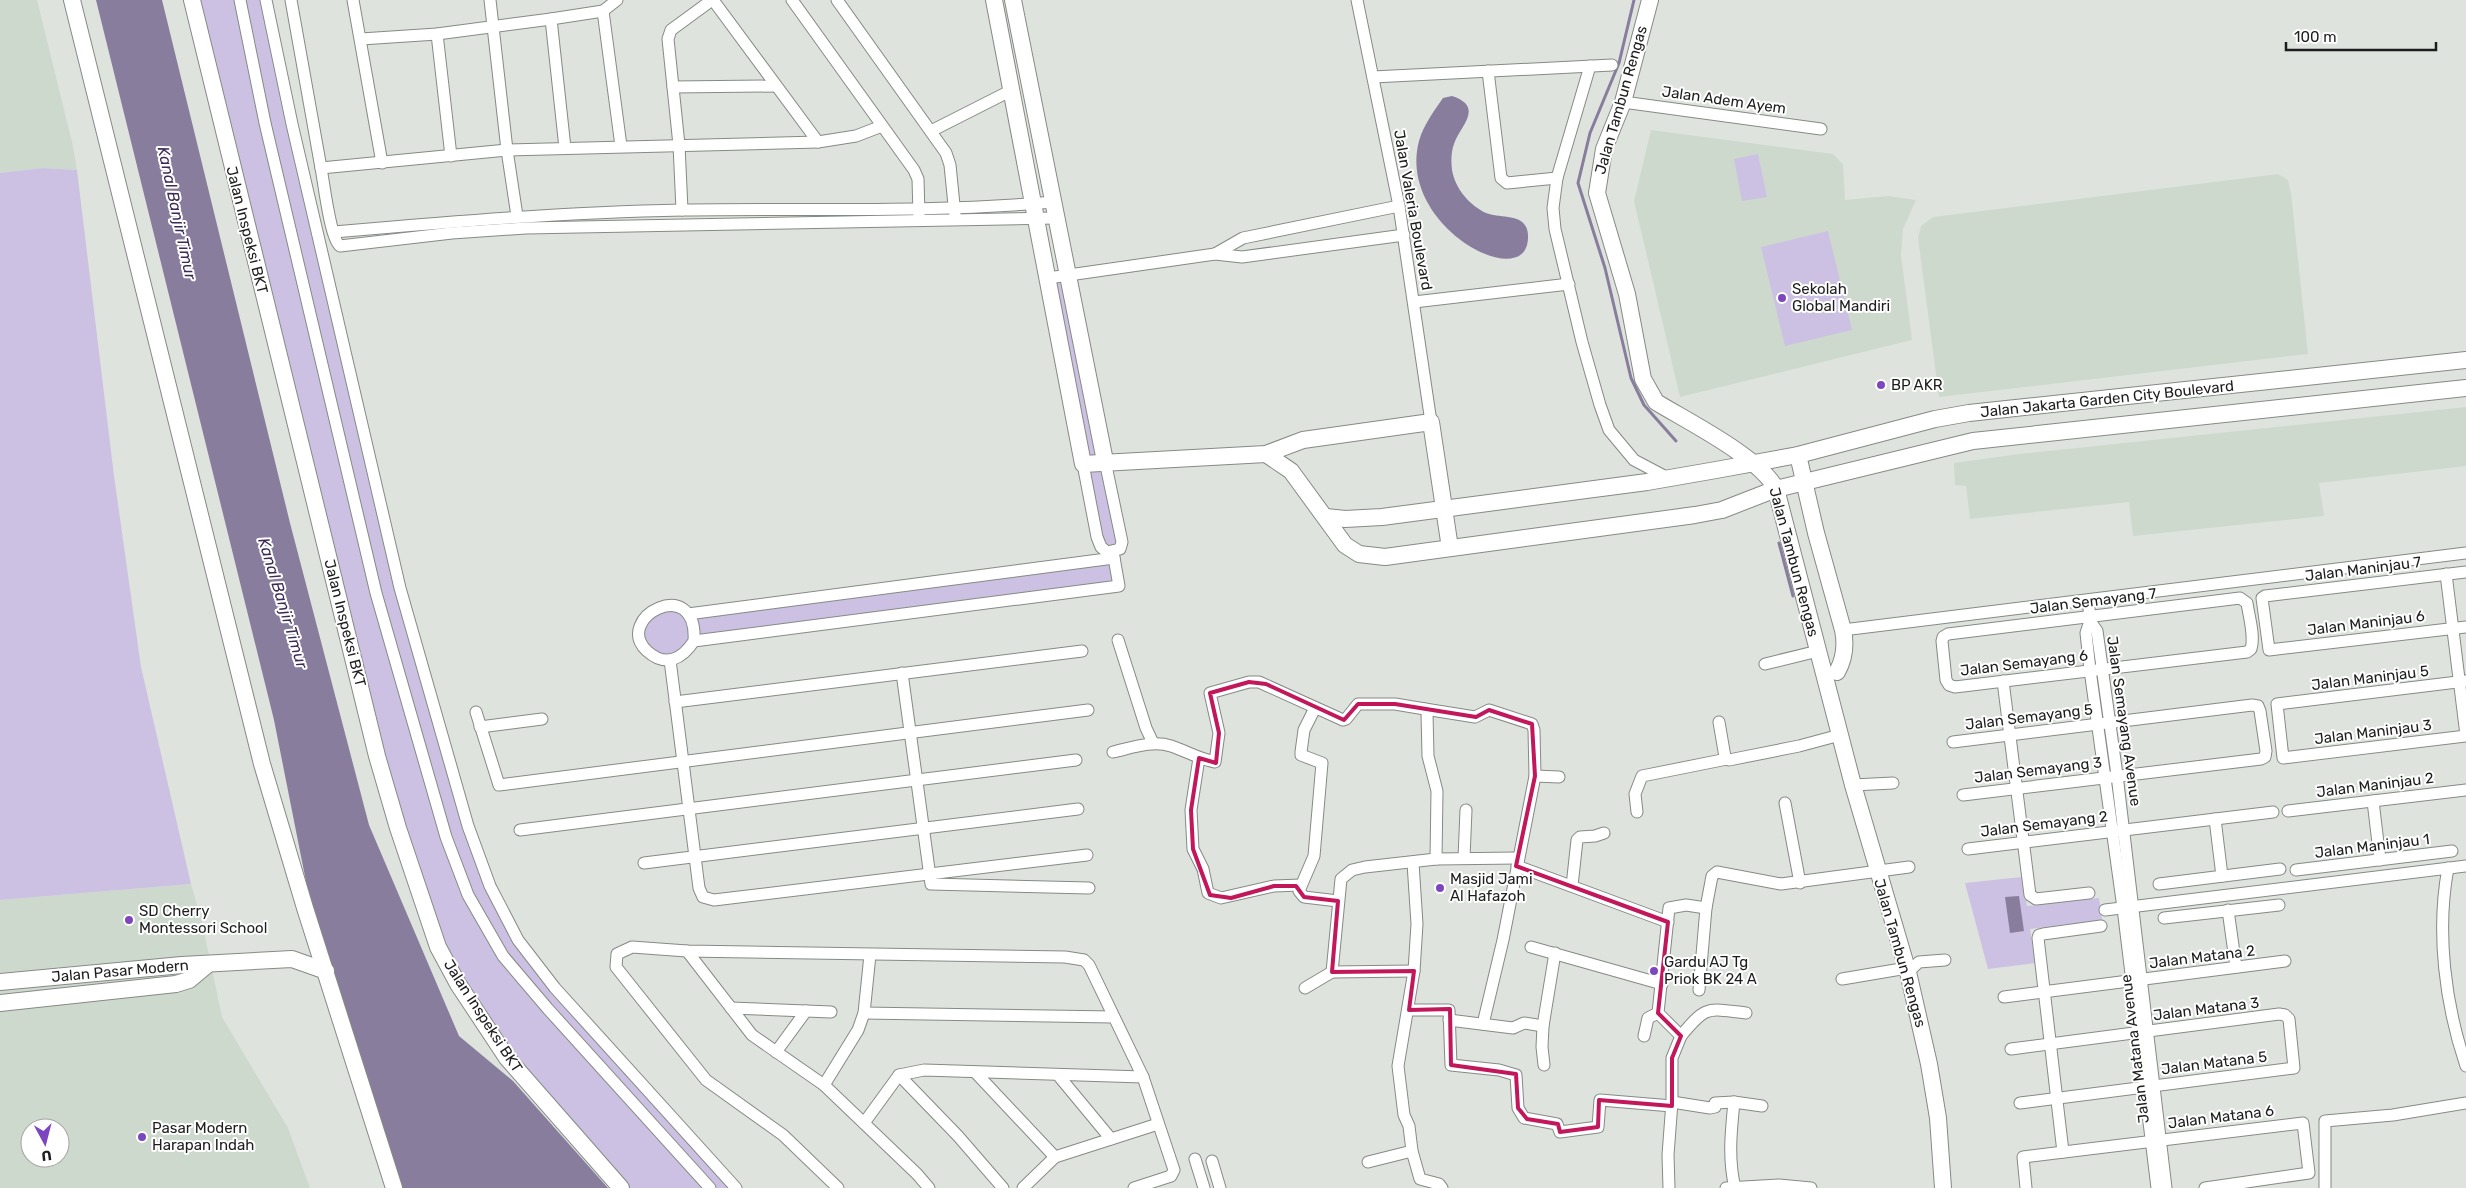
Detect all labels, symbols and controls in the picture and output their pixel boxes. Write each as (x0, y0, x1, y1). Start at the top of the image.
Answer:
scale bar (2286, 20, 2436, 52)
street label: Jalan Tambun Rengas (1591, 23, 1651, 176)
text: 100 m (2294, 28, 2336, 46)
street label: Jalan Adem Ayem (1661, 82, 1787, 118)
street label: Jalan Valeria Boulevard (1390, 128, 1436, 292)
water label: Kanal Banjir Timur (154, 145, 201, 282)
street label: Jalan Inspeksi BKT (222, 164, 272, 296)
place label: Sekolah Global Mandiri (1792, 280, 1890, 315)
marker: Sekolah Global Mandiri (1776, 292, 1788, 304)
place label: BP AKR (1891, 376, 1943, 394)
street label: Jalan Jakarta Garden City Boulevard (1979, 377, 2235, 421)
marker: BP AKR (1875, 379, 1887, 391)
street label: Jalan Tambun Rengas (1765, 485, 1823, 639)
water label: Kanal Banjir Timur (254, 535, 312, 671)
street label: Jalan Maninjau 7 (2304, 553, 2422, 585)
street label: Jalan Inspeksi BKT (320, 557, 370, 689)
street label: Jalan Semayang 7 (2029, 584, 2158, 618)
street label: Jalan Maninjau 6 (2306, 607, 2426, 639)
street label: Jalan Semayang Avenue (2103, 635, 2145, 807)
street label: Jalan Semayang 6 (1959, 646, 2089, 680)
street label: Jalan Maninjau 5 (2310, 662, 2430, 694)
street label: Jalan Semayang 5 (1964, 700, 2094, 734)
street label: Jalan Maninjau 3 (2313, 716, 2433, 748)
street label: Jalan Semayang 3 (1973, 753, 2103, 787)
street label: Jalan Maninjau 2 (2315, 769, 2435, 801)
street label: Jalan Semayang 2 (1979, 807, 2109, 841)
street label: Jalan Maninjau 1 (2314, 830, 2430, 862)
place label: Masjid Jami Al Hafazoh (1450, 870, 1533, 905)
street label: Jalan Tambun Rengas (1870, 877, 1930, 1030)
marker: Masjid Jami Al Hafazoh (1434, 882, 1446, 894)
place label: SD Cherry Montessori School (139, 902, 267, 937)
marker: SD Cherry Montessori School (123, 914, 135, 926)
street label: Jalan Matana 2 (2148, 942, 2256, 972)
place label: Gardu AJ Tg Priok BK 24 A (1664, 953, 1757, 988)
street label: Jalan Pasar Modern (51, 956, 189, 986)
street label: Jalan Inspeksi BKT (440, 956, 526, 1076)
marker: Gardu AJ Tg Priok BK 24 A (1648, 965, 1660, 977)
street label: Jalan Matana Avenue (2117, 974, 2153, 1124)
street label: Jalan Matana 3 (2152, 994, 2260, 1024)
street label: Jalan Matana 5 (2160, 1048, 2268, 1078)
street label: Jalan Matana 6 (2167, 1102, 2275, 1132)
north arrow (20, 1118, 70, 1168)
place label: Pasar Modern Harapan Indah (152, 1119, 254, 1154)
marker: Pasar Modern Harapan Indah (136, 1131, 148, 1143)
text: U (40, 1146, 53, 1164)

